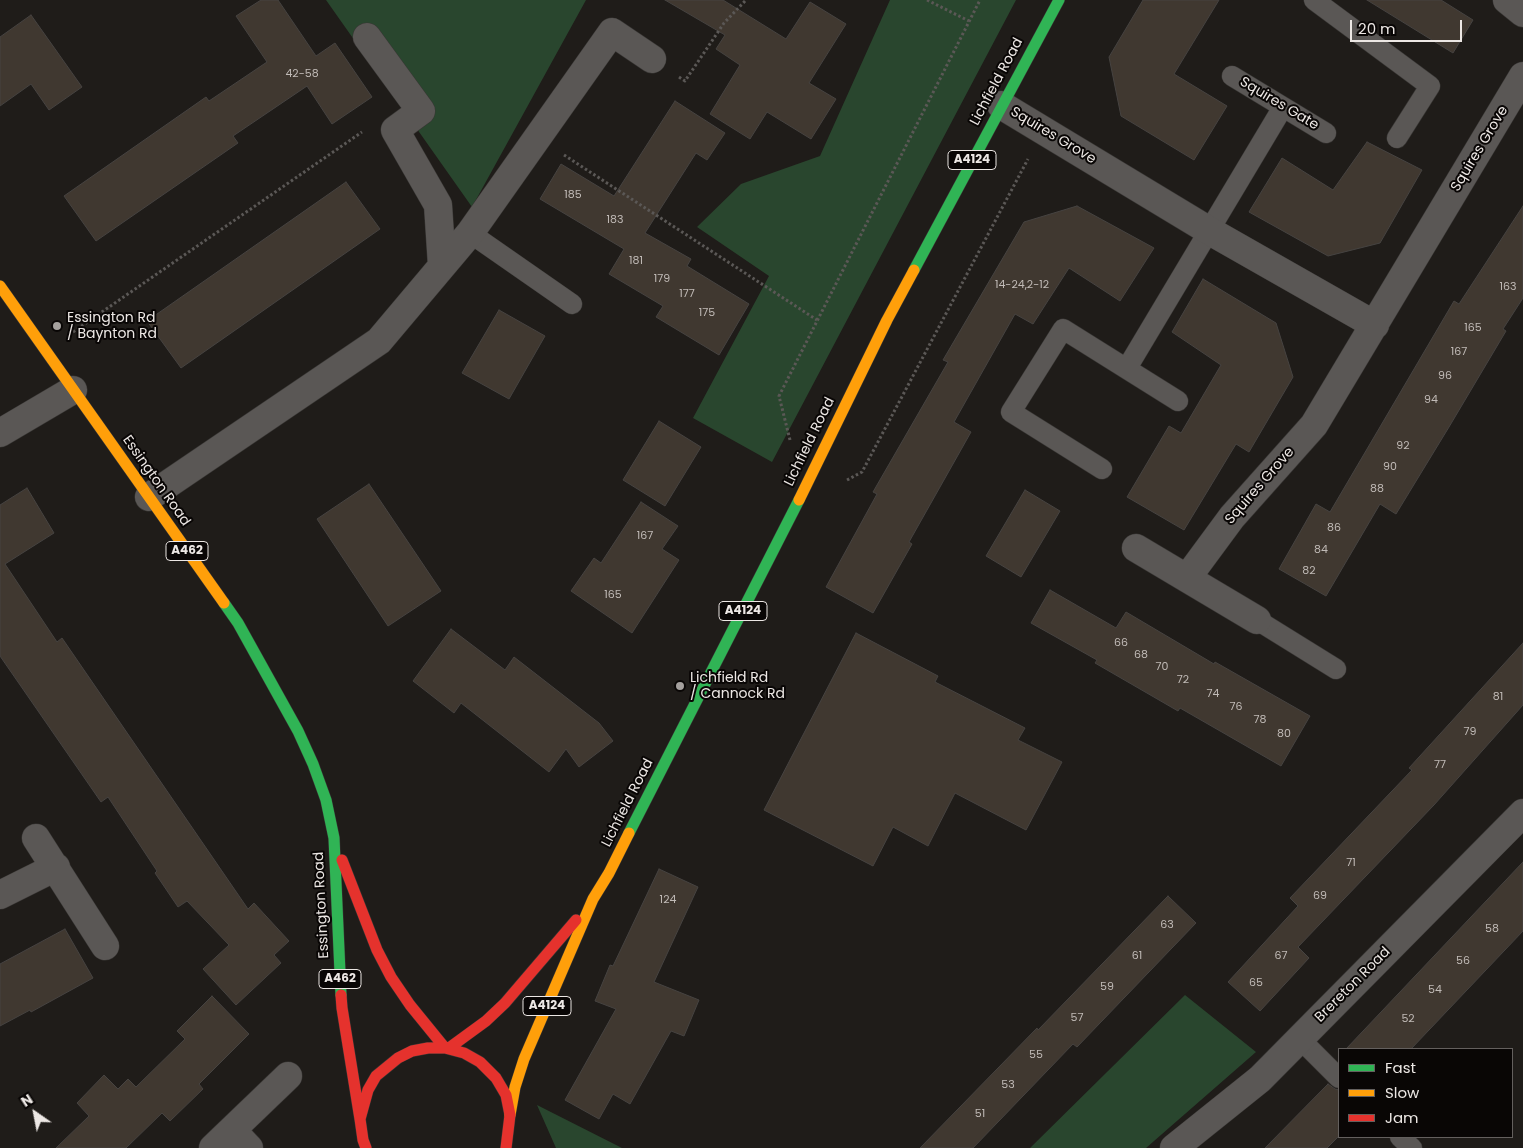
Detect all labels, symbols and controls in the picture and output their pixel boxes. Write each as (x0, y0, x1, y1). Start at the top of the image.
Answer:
scale bar (1353, 10, 1466, 42)
text: 20 m (1358, 18, 1396, 39)
street label: Lichfield Road (967, 35, 1027, 129)
house number: 42-58 (285, 67, 319, 81)
street label: Squires Gate (1236, 74, 1322, 134)
street label: Squires Grove (1448, 103, 1512, 195)
street label: Squires Grove (1007, 104, 1099, 168)
road number: A4124 (948, 150, 996, 170)
house number: 185 (564, 188, 582, 202)
house number: 183 (607, 213, 623, 227)
house number: 181 (629, 254, 643, 268)
house number: 179 (654, 272, 670, 286)
house number: 14-24,2-12 (995, 278, 1049, 292)
house number: 163 (1500, 280, 1516, 294)
house number: 177 (679, 287, 695, 301)
house number: 175 (699, 306, 715, 320)
place label: Essington Rd / Baynton Rd (67, 310, 157, 342)
marker: Essington Rd / Baynton Rd (51, 320, 63, 332)
house number: 165 (1464, 321, 1482, 335)
house number: 167 (1451, 345, 1467, 359)
house number: 96 (1438, 369, 1452, 383)
house number: 94 (1424, 393, 1438, 407)
street label: Lichfield Road (781, 395, 839, 489)
street label: Essington Road (118, 432, 194, 530)
house number: 92 (1396, 439, 1410, 453)
street label: Squires Grove (1222, 444, 1298, 528)
house number: 90 (1383, 460, 1397, 474)
house number: 88 (1370, 482, 1384, 496)
house number: 86 (1327, 521, 1341, 535)
house number: 167 (637, 529, 653, 543)
road number: A462 (166, 542, 208, 560)
house number: 84 (1314, 543, 1328, 557)
house number: 82 (1302, 564, 1316, 578)
house number: 165 (604, 588, 622, 602)
road number: A4124 (719, 602, 767, 620)
house number: 66 (1114, 636, 1128, 650)
house number: 68 (1134, 648, 1148, 662)
house number: 70 (1156, 660, 1168, 674)
place label: Lichfield Rd / Cannock Rd (690, 670, 785, 702)
house number: 72 (1177, 673, 1189, 687)
marker: Lichfield Rd / Cannock Rd (674, 680, 686, 692)
house number: 74 (1207, 687, 1219, 701)
house number: 81 (1493, 690, 1503, 704)
house number: 76 (1230, 700, 1242, 714)
house number: 78 (1254, 713, 1266, 727)
house number: 79 (1464, 725, 1476, 739)
house number: 80 (1277, 727, 1291, 741)
street label: Lichfield Road (599, 756, 657, 850)
house number: 77 (1434, 758, 1446, 772)
street label: Essington Road (311, 851, 333, 959)
house number: 71 (1346, 856, 1356, 870)
house number: 69 (1313, 889, 1327, 903)
house number: 124 (660, 893, 676, 907)
house number: 63 (1160, 918, 1174, 932)
house number: 58 (1485, 922, 1499, 936)
street label: Brereton Road (1312, 944, 1394, 1026)
house number: 61 (1132, 949, 1142, 963)
house number: 67 (1275, 949, 1287, 963)
house number: 56 (1456, 954, 1470, 968)
road number: A462 (319, 970, 361, 989)
house number: 65 (1249, 976, 1263, 990)
house number: 59 (1100, 980, 1114, 994)
house number: 54 (1428, 983, 1442, 997)
road number: A4124 (523, 996, 571, 1016)
house number: 57 (1071, 1011, 1083, 1025)
house number: 52 (1401, 1012, 1415, 1026)
house number: 55 (1029, 1048, 1043, 1062)
legend (1338, 1048, 1513, 1138)
text: Fast (1385, 1057, 1416, 1078)
house number: 53 (1001, 1078, 1015, 1092)
text: Slow (1385, 1082, 1419, 1103)
north arrow (10, 1088, 60, 1138)
text: N (17, 1089, 37, 1112)
house number: 51 (975, 1107, 985, 1121)
text: Jam (1385, 1107, 1419, 1128)

